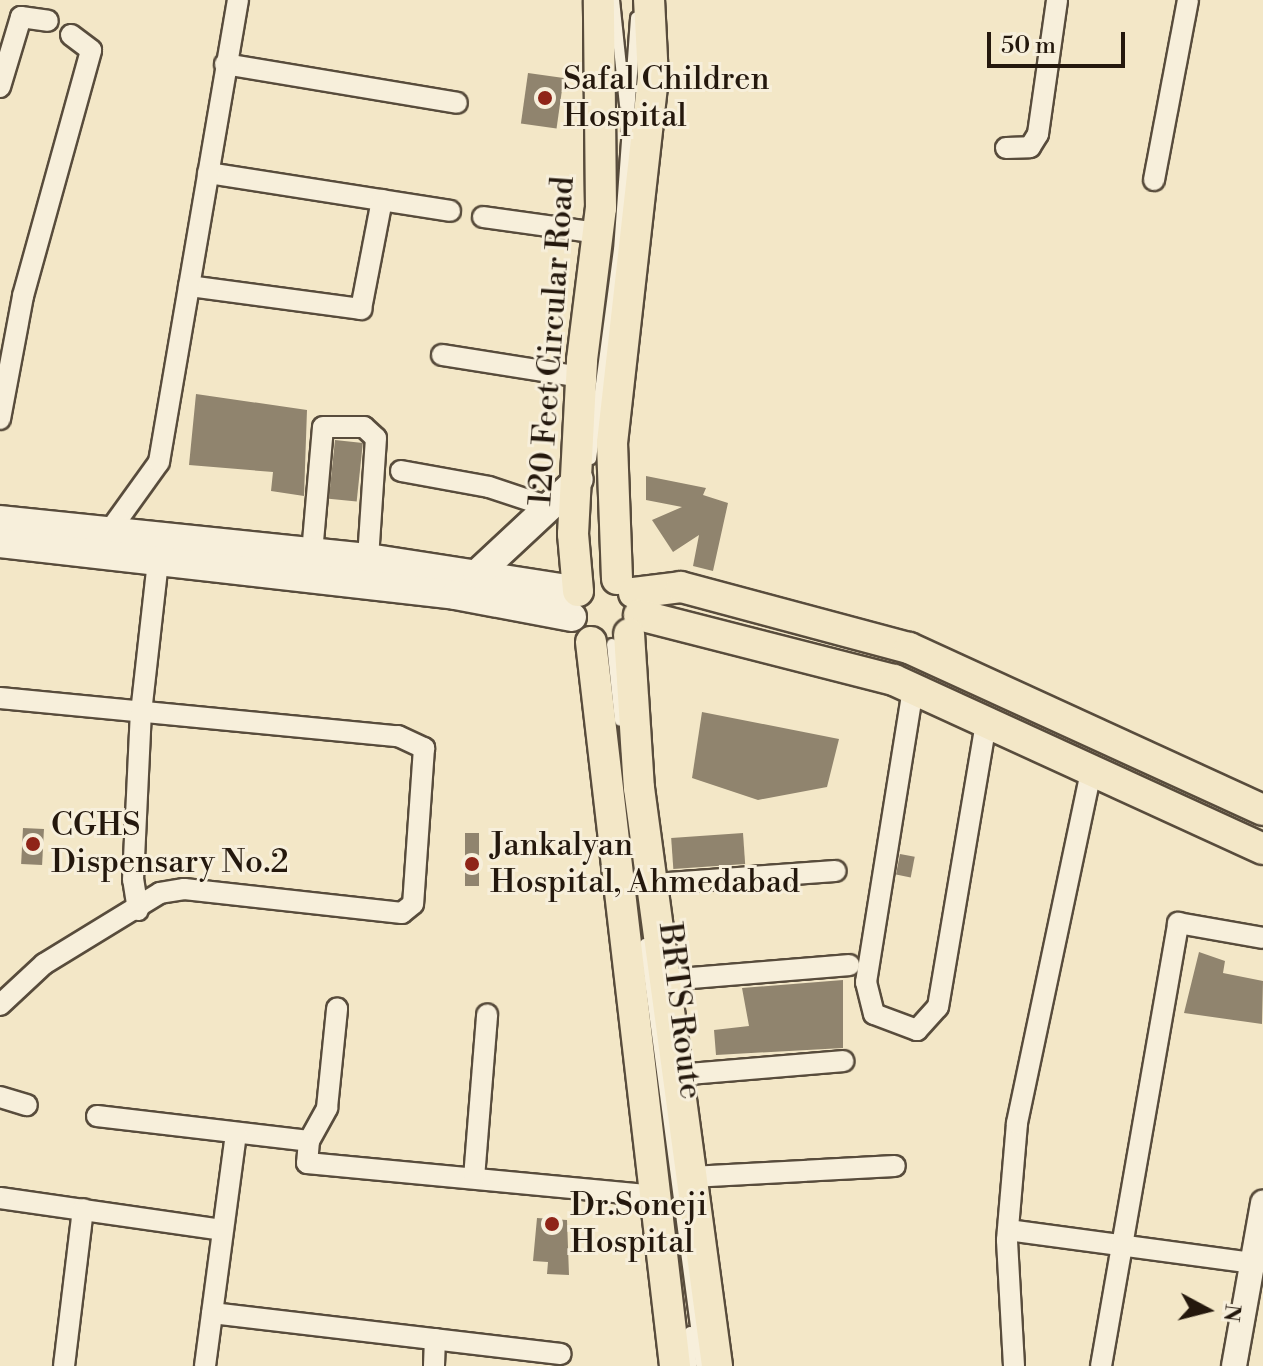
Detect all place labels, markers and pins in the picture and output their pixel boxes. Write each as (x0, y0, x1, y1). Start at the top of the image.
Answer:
place label: Safal Children Hospital (563, 61, 769, 136)
marker: Safal Children Hospital (534, 87, 556, 109)
place label: CGHS Dispensary No.2 (51, 807, 289, 882)
place label: Jankalyan Hospital, Ahmedabad (490, 827, 800, 902)
marker: CGHS Dispensary No.2 (22, 833, 44, 855)
marker: Jankalyan Hospital, Ahmedabad (461, 853, 483, 875)
place label: Dr.Soneji Hospital (570, 1187, 707, 1262)
marker: Dr.Soneji Hospital (541, 1213, 563, 1235)

